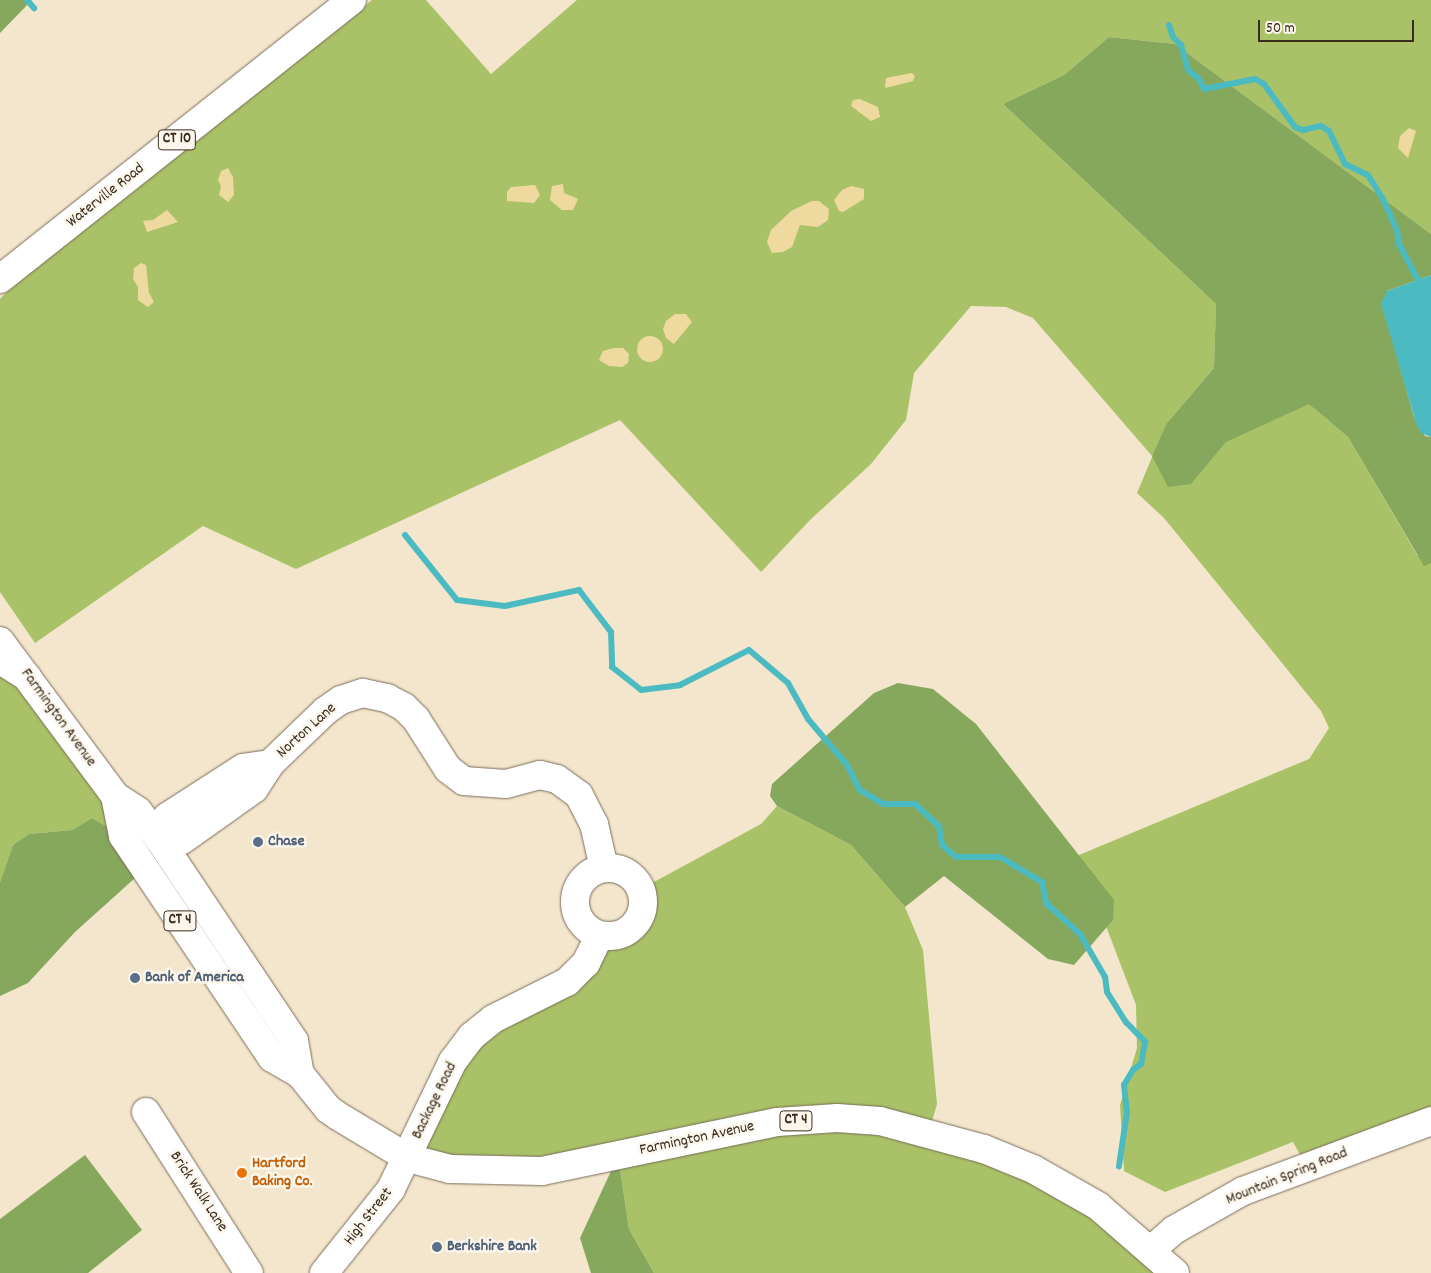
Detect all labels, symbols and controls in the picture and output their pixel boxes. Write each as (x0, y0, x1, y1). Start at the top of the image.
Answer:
scale bar (1261, 10, 1417, 42)
text: 50 m (1266, 18, 1295, 40)
road number: CT 10 (157, 128, 197, 152)
street label: Waterville Road (63, 160, 149, 232)
street label: Farmington Avenue (16, 665, 100, 771)
street label: Norton Lane (273, 699, 341, 763)
place label: Chase (268, 832, 305, 852)
marker: Chase (252, 836, 264, 848)
road number: CT 4 (162, 908, 198, 934)
place label: Bank of America (145, 968, 244, 988)
marker: Bank of America (129, 972, 141, 984)
street label: Backage Road (408, 1059, 462, 1143)
road number: CT 4 (778, 1108, 814, 1134)
street label: Farmington Avenue (638, 1117, 756, 1161)
street label: Mountain Spring Road (1223, 1144, 1351, 1210)
street label: Brick Walk Lane (165, 1148, 231, 1236)
place label: Hartford Baking Co. (252, 1154, 312, 1192)
marker: Hartford Baking Co. (236, 1167, 248, 1179)
street label: High Street (341, 1184, 397, 1250)
place label: Berkshire Bank (447, 1237, 537, 1257)
marker: Berkshire Bank (431, 1241, 443, 1253)

